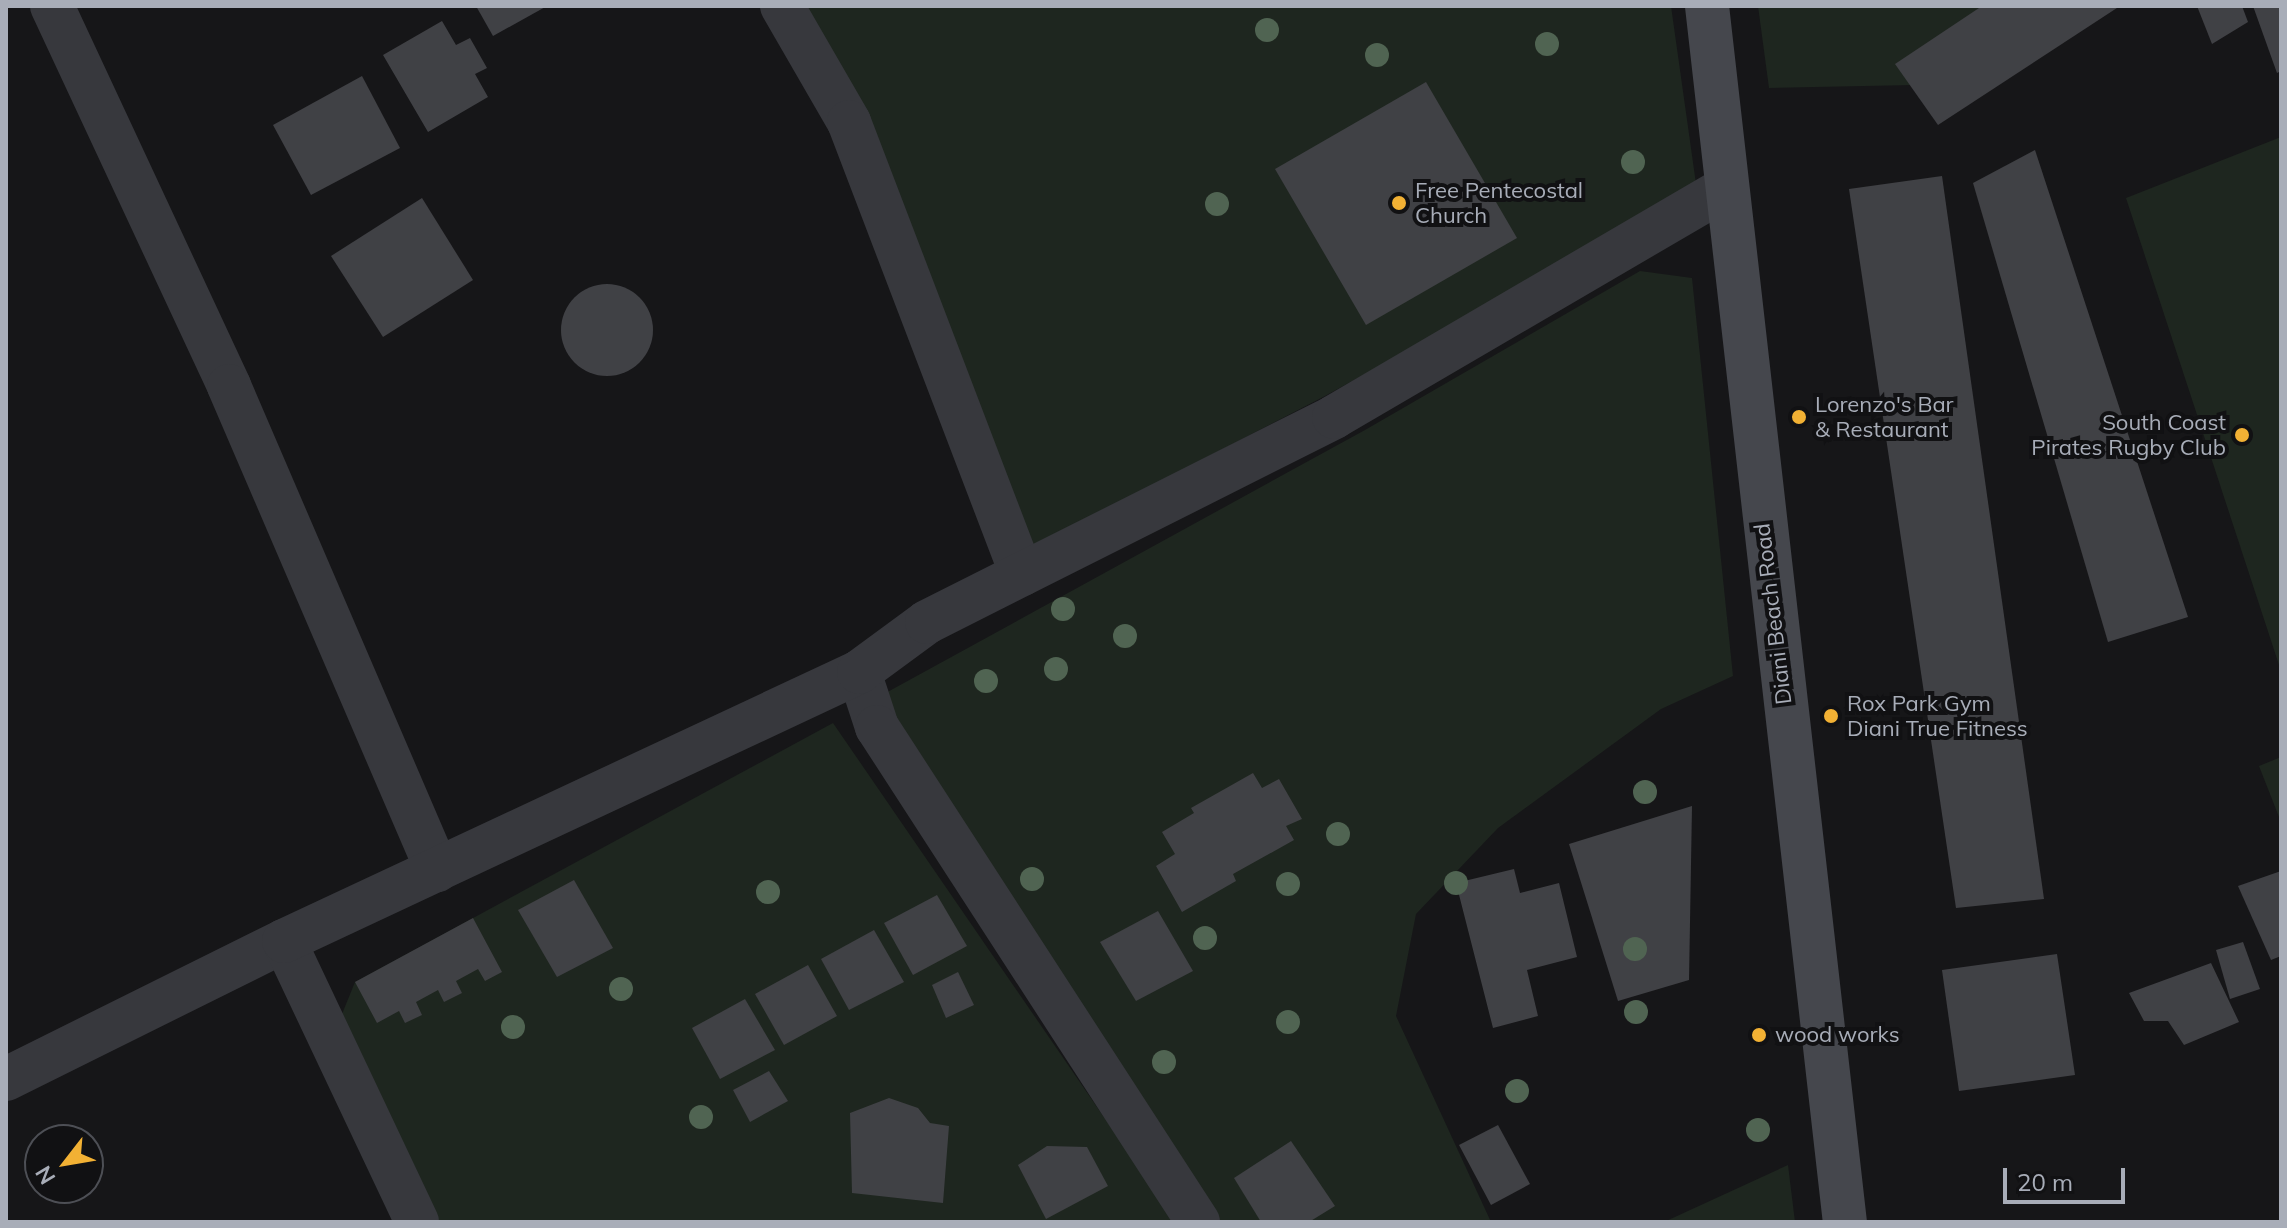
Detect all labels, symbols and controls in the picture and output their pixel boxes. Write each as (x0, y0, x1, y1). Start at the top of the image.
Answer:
place label: Free Pentecostal Church (1415, 177, 1583, 228)
marker: Free Pentecostal Church (1390, 194, 1408, 212)
place label: Lorenzo's Bar & Restaurant (1815, 391, 1954, 442)
marker: Lorenzo's Bar & Restaurant (1790, 408, 1808, 426)
place label: South Coast Pirates Rugby Club (2031, 409, 2226, 460)
marker: South Coast Pirates Rugby Club (2233, 426, 2251, 444)
street label: Diani Beach Road (1749, 522, 1797, 706)
place label: Rox Park Gym Diani True Fitness (1847, 690, 2028, 742)
marker: Rox Park Gym Diani True Fitness (1822, 707, 1840, 725)
place label: wood works (1775, 1022, 1900, 1048)
marker: wood works (1750, 1026, 1768, 1044)
north arrow (24, 1124, 104, 1204)
scale bar (2007, 1152, 2129, 1202)
text: N (29, 1161, 61, 1190)
text: 20 m (2017, 1167, 2073, 1197)

